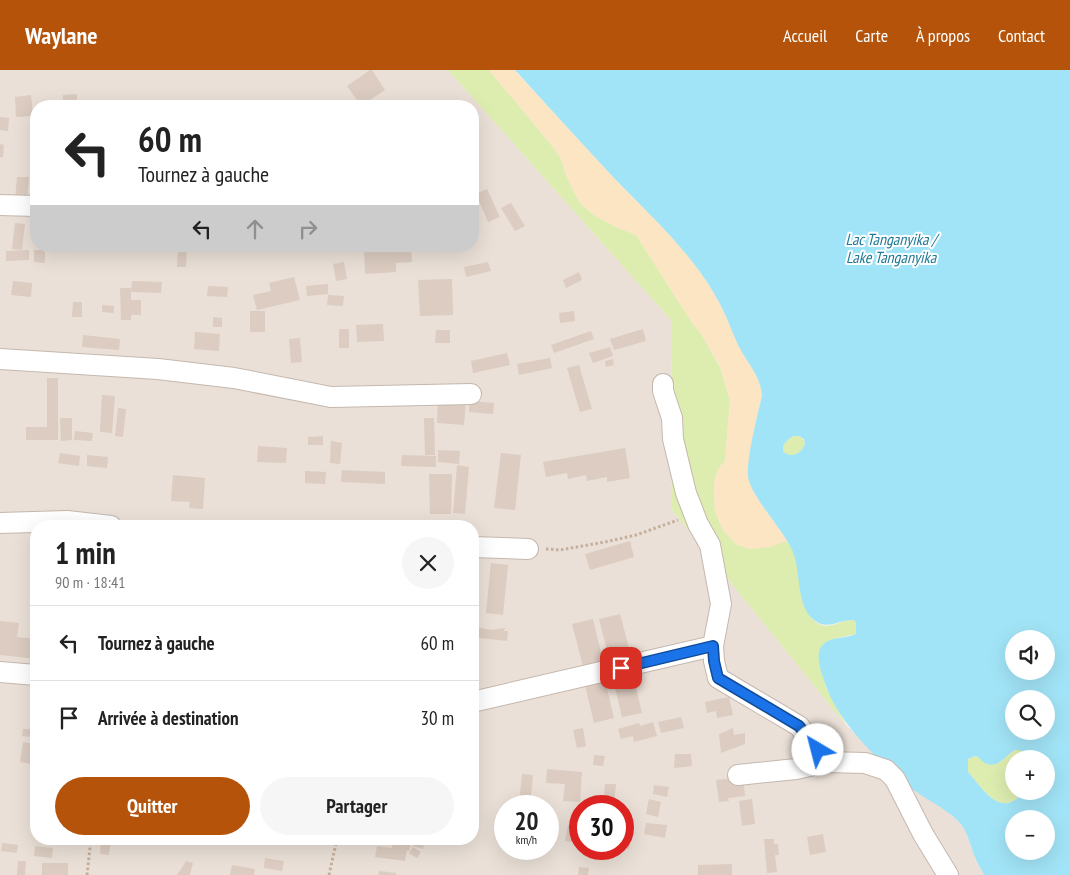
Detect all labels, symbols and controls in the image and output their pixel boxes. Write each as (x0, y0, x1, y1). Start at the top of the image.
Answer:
text: Waylane (25, 20, 98, 51)
text: Accueil (783, 24, 827, 47)
text: Carte (855, 24, 888, 47)
text: À propos (916, 24, 970, 47)
text: Contact (998, 24, 1045, 47)
text: 60 m (138, 116, 202, 162)
icon: left (55, 120, 120, 185)
text: Tournez à gauche (138, 160, 269, 188)
icon: left (188, 215, 216, 243)
icon: ahead (241, 215, 269, 243)
icon: right (294, 215, 322, 243)
water label: Lac Tanganyika / Lake Tanganyika (846, 229, 940, 267)
text: 1 min (55, 533, 116, 572)
button: close (402, 537, 454, 589)
text: 90 m · 18:41 (55, 572, 126, 592)
icon: left (55, 629, 83, 657)
map controls (1005, 630, 1055, 860)
button: sound (1005, 630, 1055, 680)
text: Tournez à gauche (98, 631, 215, 655)
text: 60 m (421, 631, 454, 655)
pin (600, 647, 642, 689)
icon: arrive (607, 654, 635, 682)
button: search (1005, 690, 1055, 740)
icon: arrive (55, 704, 83, 732)
text: Arrivée à destination (98, 706, 239, 730)
text: 30 m (421, 706, 454, 730)
position arrow (791, 723, 843, 775)
button: + (1005, 750, 1055, 800)
button: Quitter (55, 777, 250, 835)
button: Partager (260, 777, 454, 835)
speed limit sign: 30 (569, 795, 634, 860)
text: 20 (515, 805, 538, 837)
button: − (1005, 810, 1055, 860)
text: km/h (516, 832, 537, 847)

